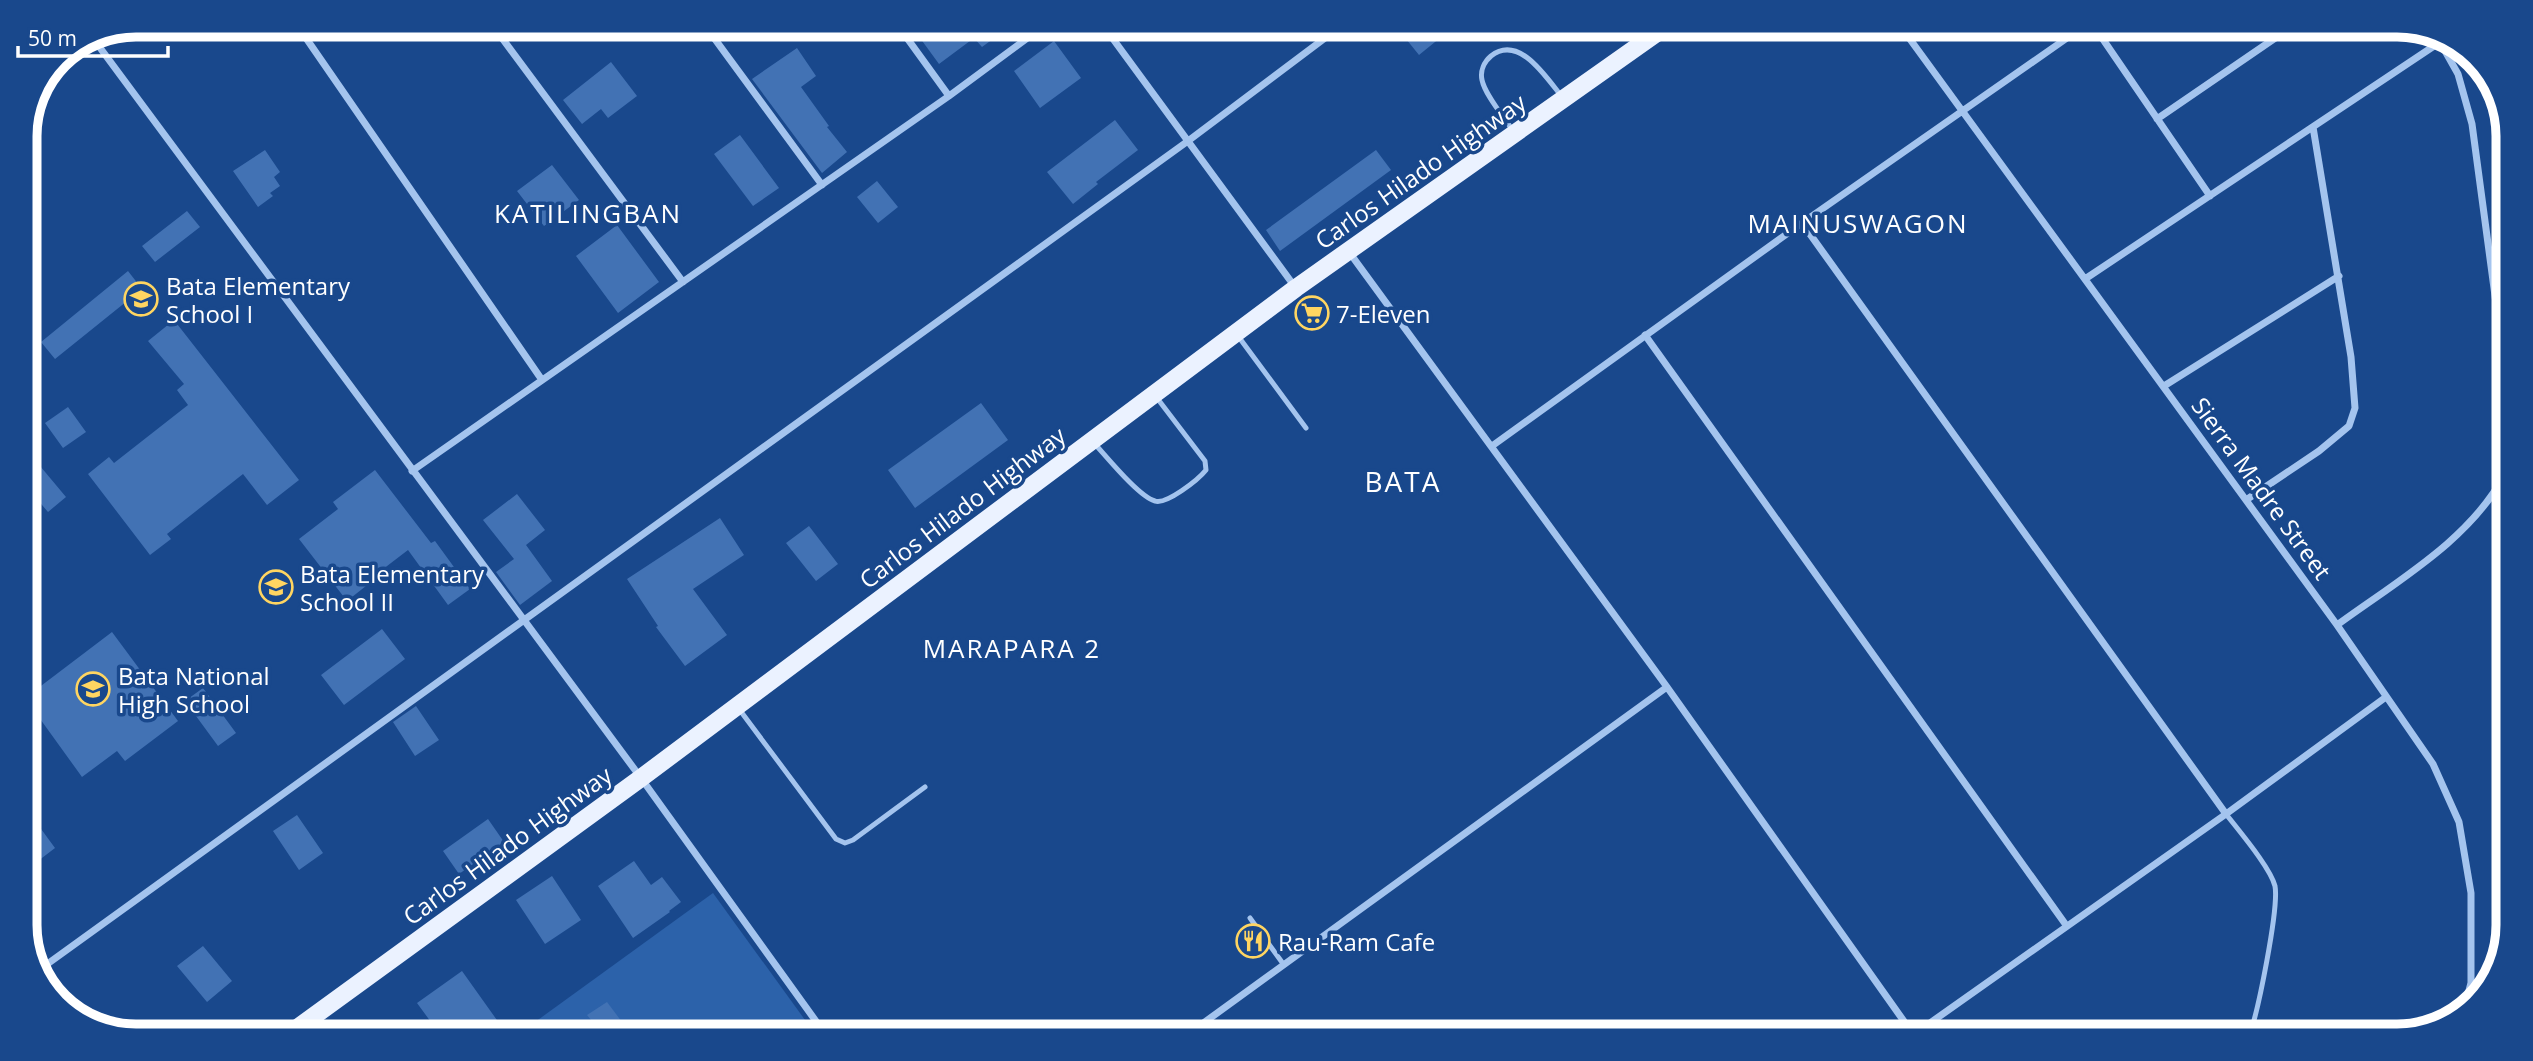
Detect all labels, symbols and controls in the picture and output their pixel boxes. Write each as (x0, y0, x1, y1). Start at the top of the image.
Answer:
scale bar (18, 14, 168, 58)
text: 50 m (28, 24, 77, 52)
street label: Carlos Hilado Highway (1308, 85, 1533, 256)
district label: KATILINGBAN (494, 195, 682, 231)
district label: MAINUSWAGON (1747, 205, 1969, 241)
place label: Bata Elementary School I (166, 269, 351, 330)
school or university icon: Bata Elementary School I (122, 280, 160, 318)
supermarket icon: 7-Eleven (1293, 294, 1331, 332)
place label: 7-Eleven (1336, 297, 1431, 330)
street label: Sierra Madre Street (2185, 390, 2339, 586)
street label: Carlos Hilado Highway (852, 418, 1073, 596)
district label: BATA (1365, 462, 1441, 500)
place label: Bata Elementary School II (300, 557, 485, 618)
school or university icon: Bata Elementary School II (257, 568, 295, 606)
district label: MARAPARA 2 (923, 630, 1101, 666)
place label: Bata National High School (118, 659, 270, 720)
school or university icon: Bata National High School (74, 670, 112, 708)
street label: Carlos Hilado Highway (396, 757, 619, 932)
restaurant icon: Rau-Ram Cafe (1234, 922, 1272, 960)
place label: Rau-Ram Cafe (1278, 925, 1435, 958)

